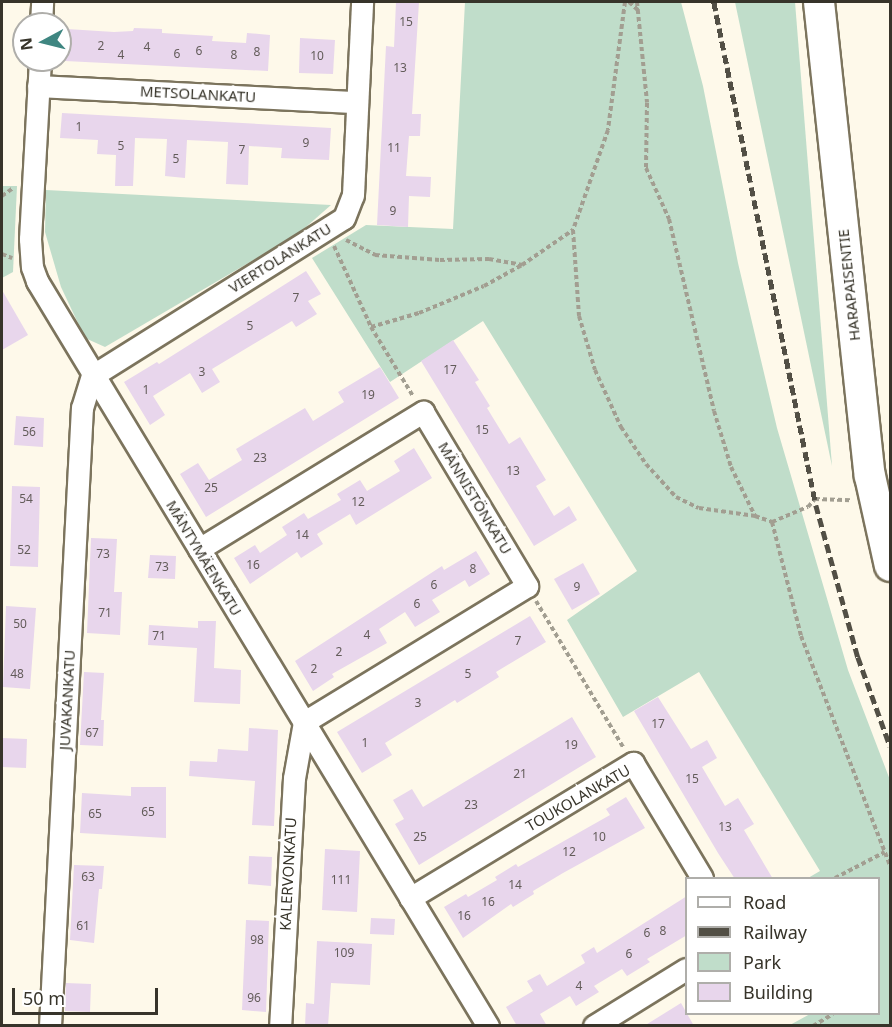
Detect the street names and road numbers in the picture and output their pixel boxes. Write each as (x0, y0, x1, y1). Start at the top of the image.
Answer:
street label: METSOLANKATU (140, 82, 256, 106)
street label: VIERTOLANKATU (225, 219, 335, 297)
street label: HARAPAISENTIE (834, 228, 864, 342)
street label: MÄNNISTÖNKATU (434, 439, 516, 557)
street label: MÄNTYMÄENKATU (162, 497, 246, 619)
street label: JUVAKANKATU (55, 649, 79, 751)
street label: TOUKOLANKATU (523, 761, 633, 835)
street label: KALERVONKATU (276, 817, 300, 931)

